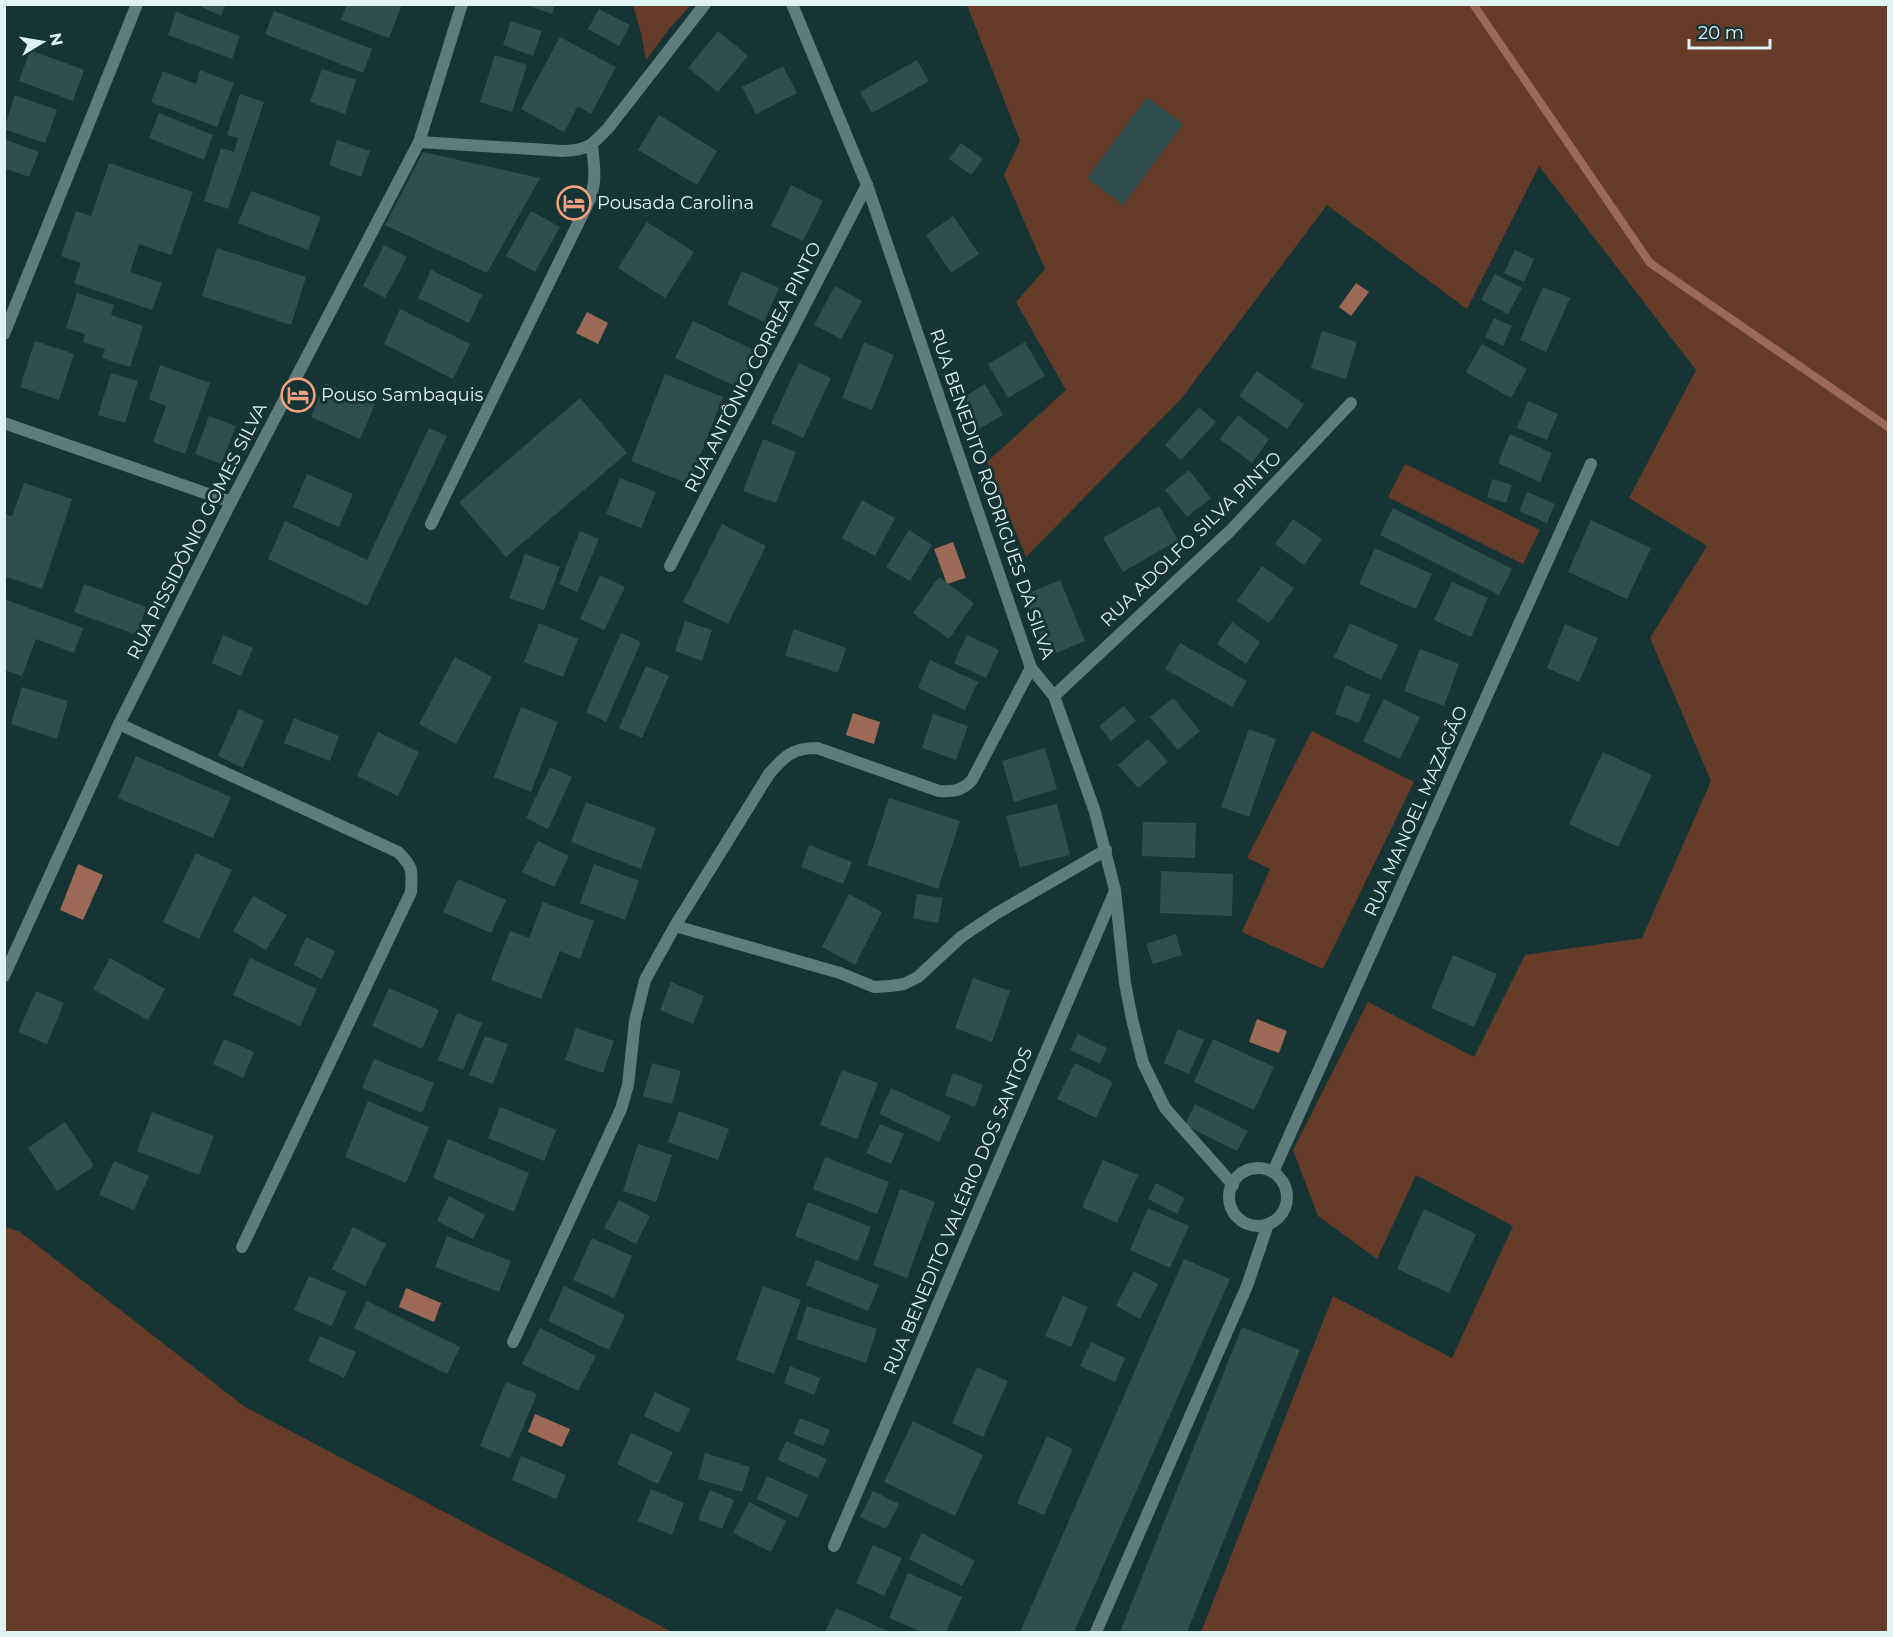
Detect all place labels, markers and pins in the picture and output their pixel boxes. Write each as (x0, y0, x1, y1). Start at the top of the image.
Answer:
hotel icon: Pousada Carolina (556, 185, 592, 221)
place label: Pousada Carolina (597, 192, 754, 214)
hotel icon: Pouso Sambaquis (280, 377, 316, 413)
place label: Pouso Sambaquis (321, 384, 484, 406)

